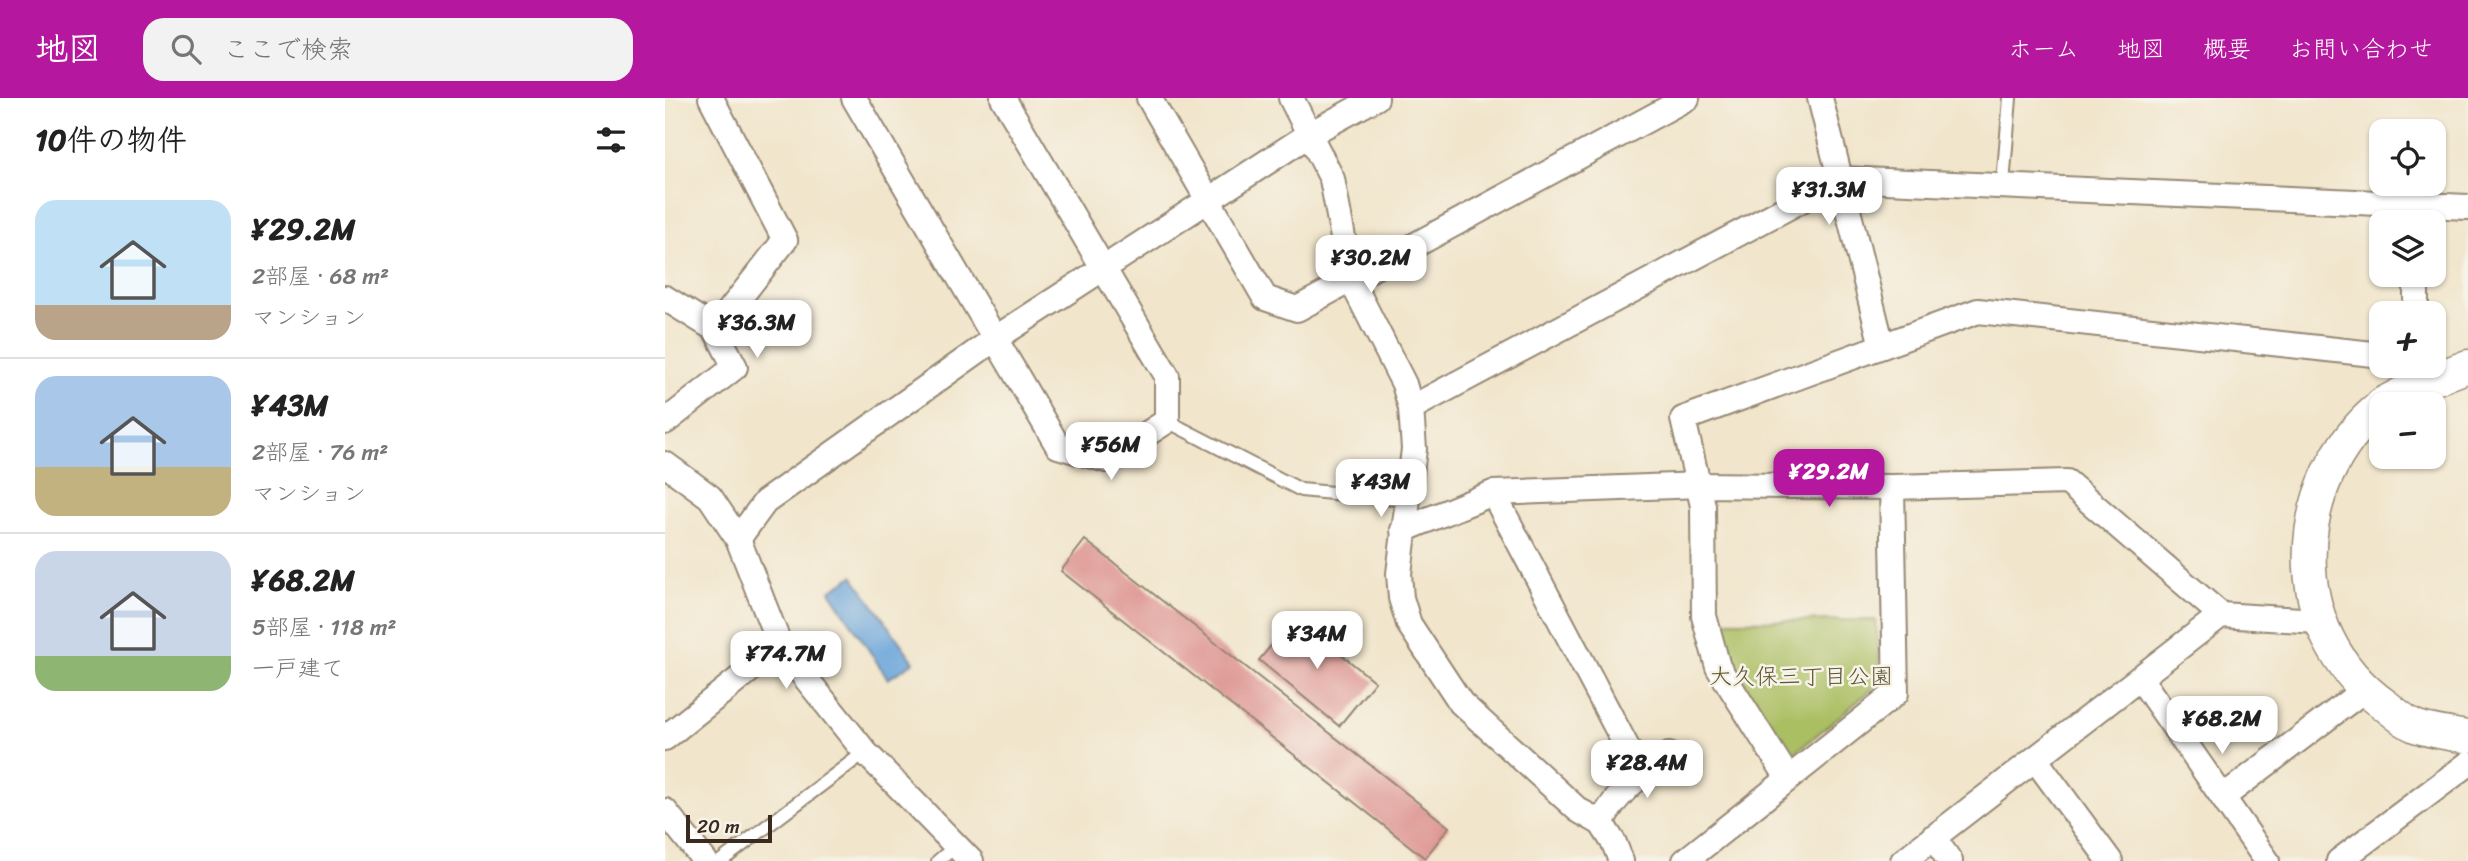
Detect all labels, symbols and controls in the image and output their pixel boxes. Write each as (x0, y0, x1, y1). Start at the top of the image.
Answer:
search box (143, 18, 633, 81)
text: 地図 (35, 20, 101, 78)
text: ここで検索 (223, 26, 353, 72)
text: ホーム (2008, 28, 2079, 70)
text: 地図 (2117, 28, 2165, 70)
text: 概要 (2203, 28, 2251, 70)
text: お問い合わせ (2289, 28, 2433, 70)
icon: search (167, 30, 205, 68)
text: 10件の物件 (35, 113, 187, 167)
map controls (2369, 119, 2446, 469)
button: locate (2369, 119, 2446, 196)
icon: filters (592, 121, 630, 159)
pin: ¥31.3M (1772, 167, 1886, 227)
text: ¥31.3M (1792, 169, 1866, 210)
text: ¥29.2M (252, 202, 355, 256)
button: layers (2369, 210, 2446, 287)
icon: home (91, 228, 175, 312)
pin: ¥30.2M (1314, 236, 1428, 295)
text: ¥30.2M (1332, 237, 1410, 278)
text: 2部屋 · 68 m² (252, 256, 389, 297)
text: マンション (252, 297, 366, 338)
pin: ¥36.3M (700, 300, 814, 360)
button: + (2369, 301, 2446, 378)
text: ¥36.3M (719, 302, 795, 343)
text: ¥43M (252, 378, 328, 432)
button: − (2369, 392, 2446, 469)
icon: home (91, 404, 175, 488)
pin: ¥56M (1070, 422, 1152, 482)
text: ¥56M (1082, 424, 1140, 465)
text: 2部屋 · 76 m² (252, 432, 388, 473)
pin: ¥29.2M (1772, 450, 1886, 509)
text: ¥29.2M (1789, 451, 1869, 492)
pin: ¥43M (1340, 460, 1422, 519)
text: ¥43M (1352, 461, 1410, 502)
text: マンション (252, 473, 366, 514)
text: ¥68.2M (252, 553, 355, 607)
icon: home (91, 579, 175, 663)
text: 5部屋 · 118 m² (252, 607, 396, 648)
pin: ¥34M (1276, 612, 1358, 671)
text: ¥34M (1288, 613, 1346, 654)
pin: ¥74.7M (729, 632, 843, 691)
text: ¥74.7M (746, 633, 826, 674)
text: 一戸建て (252, 648, 344, 689)
park label: 大久保三丁目公園 (1709, 656, 1893, 697)
pin: ¥68.2M (2165, 696, 2279, 756)
text: ¥68.2M (2183, 698, 2261, 739)
pin: ¥28.4M (1590, 740, 1704, 800)
text: ¥28.4M (1607, 742, 1687, 783)
text: 20 m (697, 810, 740, 843)
scale bar (686, 812, 772, 844)

